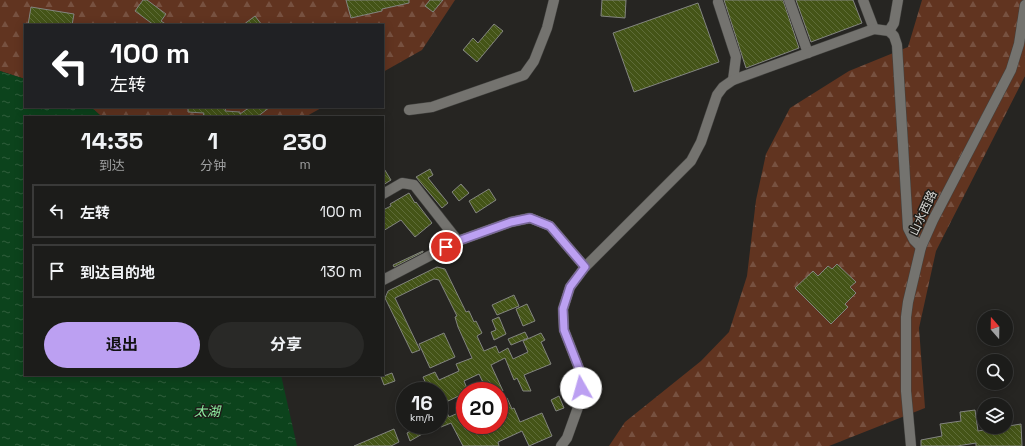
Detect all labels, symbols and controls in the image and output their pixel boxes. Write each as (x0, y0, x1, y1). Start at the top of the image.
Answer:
text: 100 m (110, 35, 190, 71)
icon: left (44, 40, 96, 92)
text: 左转 (110, 73, 146, 96)
text: 14:35 (81, 125, 143, 156)
text: 1 (208, 125, 218, 156)
text: 230 (283, 126, 327, 157)
text: m (299, 156, 311, 173)
text: 到达 (99, 157, 125, 174)
text: 分钟 (200, 157, 226, 174)
street label: 山水西路 (906, 188, 940, 238)
icon: left (46, 200, 68, 222)
text: 100 m (320, 202, 362, 221)
text: 左转 (80, 203, 110, 222)
pin (429, 230, 463, 264)
icon: arrive (435, 236, 457, 258)
icon: arrive (46, 260, 68, 282)
text: 130 m (320, 262, 362, 281)
text: 到达目的地 (80, 263, 155, 282)
north arrow (977, 310, 1013, 346)
map controls (977, 310, 1013, 434)
button: 退出 (44, 322, 200, 368)
button: 分享 (208, 322, 364, 368)
button: search (977, 354, 1013, 390)
position arrow (560, 367, 602, 409)
speed limit sign: 20 (456, 382, 508, 434)
text: 16 (411, 390, 433, 416)
button: layers (977, 398, 1013, 434)
water label: 太湖 (194, 403, 222, 420)
text: km/h (410, 411, 434, 424)

